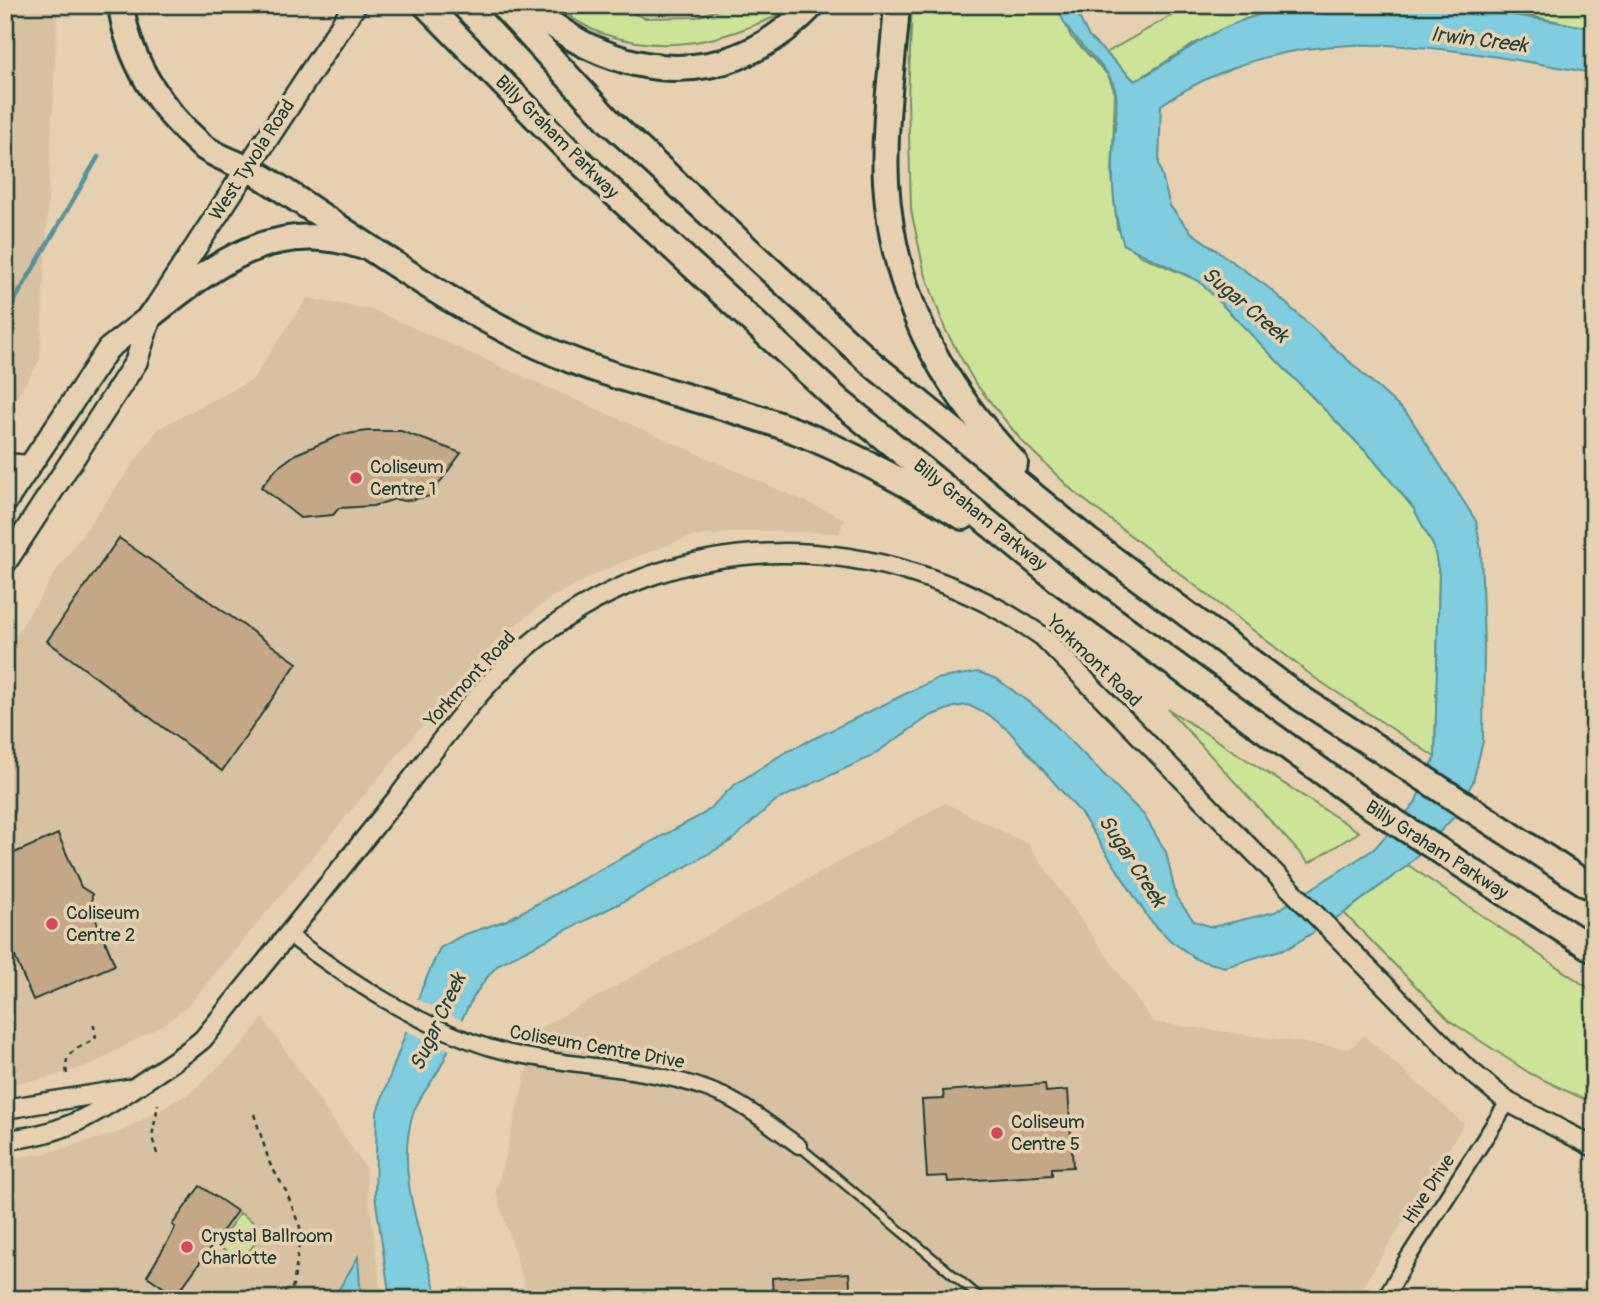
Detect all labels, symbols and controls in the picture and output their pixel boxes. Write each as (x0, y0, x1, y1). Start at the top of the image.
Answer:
water label: Irwin Creek (1429, 21, 1531, 60)
street label: Billy Graham Parkway (490, 70, 624, 204)
street label: West Tyvola Road (204, 95, 300, 225)
water label: Sugar Creek (1196, 261, 1295, 350)
street label: Billy Graham Parkway (908, 454, 1052, 576)
place label: Coliseum Centre 1 (370, 455, 444, 501)
marker: Coliseum Centre 1 (348, 470, 364, 486)
street label: Yorkmont Road (1041, 609, 1147, 712)
street label: Yorkmont Road (419, 626, 521, 733)
street label: Billy Graham Parkway (1361, 795, 1513, 905)
water label: Sugar Creek (1092, 810, 1173, 914)
place label: Coliseum Centre 2 (66, 901, 140, 947)
marker: Coliseum Centre 2 (44, 916, 60, 932)
water label: Sugar Creek (404, 967, 473, 1075)
street label: Coliseum Centre Drive (508, 1020, 687, 1074)
place label: Coliseum Centre 5 (1011, 1110, 1085, 1156)
marker: Coliseum Centre 5 (989, 1125, 1005, 1141)
street label: Hive Drive (1398, 1149, 1461, 1228)
place label: Crystal Ballroom Charlotte (201, 1224, 333, 1270)
marker: Crystal Ballroom Charlotte (179, 1239, 195, 1255)

